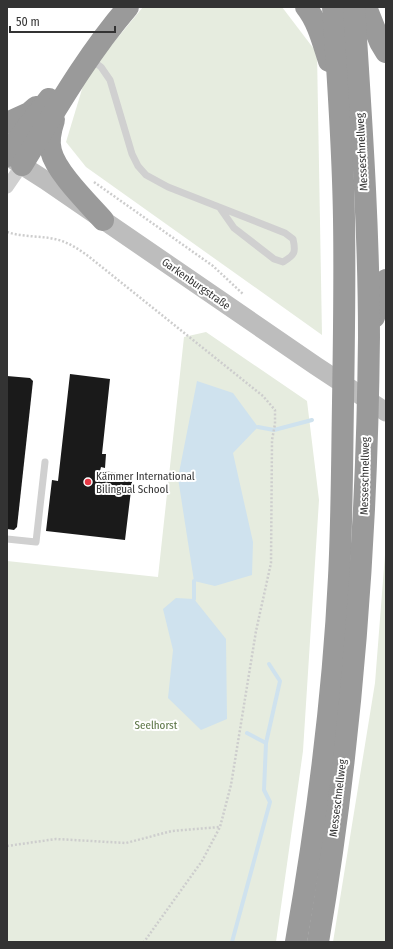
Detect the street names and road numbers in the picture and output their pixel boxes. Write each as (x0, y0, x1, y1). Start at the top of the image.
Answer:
street label: Messeschnellweg (353, 112, 371, 191)
street label: Garkenburgstraße (159, 256, 233, 312)
street label: Messeschnellweg (358, 436, 372, 515)
street label: Messeschnellweg (327, 758, 349, 838)

